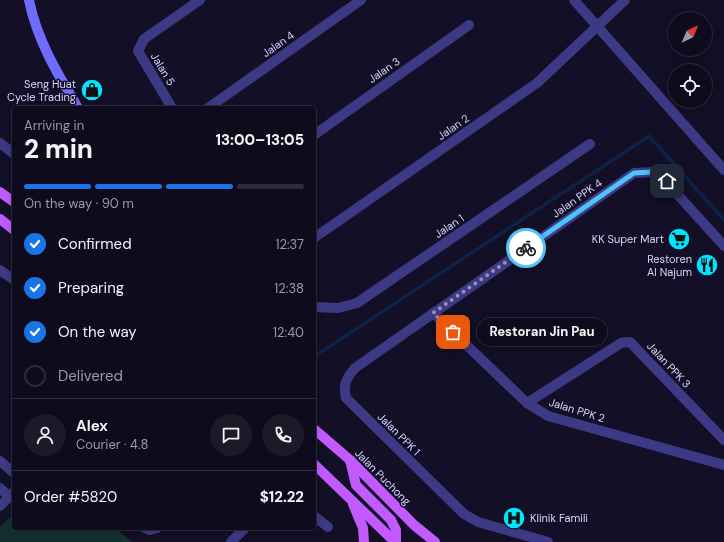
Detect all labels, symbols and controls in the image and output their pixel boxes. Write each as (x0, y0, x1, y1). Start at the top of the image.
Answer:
north arrow (668, 12, 712, 56)
map controls (668, 12, 712, 108)
street label: Jalan 4 (259, 28, 297, 60)
street label: Jalan 5 (148, 50, 178, 88)
street label: Jalan 3 (365, 54, 403, 86)
button: locate (668, 64, 712, 108)
place label: Seng Huat Cycle Trading (7, 77, 76, 104)
shop icon: Seng Huat Cycle Trading (79, 77, 105, 103)
street label: Jalan 2 (434, 111, 472, 143)
text: Arriving in (24, 117, 84, 134)
text: 13:00–13:05 (215, 130, 304, 150)
text: 2 min (24, 132, 93, 166)
pin (650, 164, 684, 198)
icon: home (656, 170, 678, 192)
street label: Jalan PPK 4 (549, 175, 605, 220)
text: On the way · 90 m (24, 195, 134, 212)
street label: Jalan 1 (432, 211, 466, 241)
supermarket icon: KK Super Mart (666, 226, 692, 252)
courier (506, 228, 546, 268)
place label: KK Super Mart (592, 232, 664, 246)
icon: check (24, 233, 46, 255)
text: Confirmed (58, 234, 132, 254)
text: 12:37 (275, 236, 304, 253)
icon: bike (515, 237, 537, 259)
place label: Restoren Al Najum (647, 252, 692, 279)
restaurant icon: Restoren Al Najum (694, 252, 720, 278)
icon: check (24, 277, 46, 299)
text: Preparing (58, 278, 124, 298)
text: 12:38 (274, 280, 304, 297)
pin (436, 315, 470, 349)
callout: Restoran Jin Pau (477, 318, 607, 346)
icon: check (24, 321, 46, 343)
icon: bag (442, 321, 464, 343)
text: On the way (58, 322, 137, 342)
text: Restoran Jin Pau (489, 323, 595, 340)
text: 12:40 (273, 324, 304, 341)
street label: Jalan PPK 3 (644, 339, 694, 391)
text: Delivered (58, 366, 123, 386)
street label: Jalan PPK 2 (547, 395, 607, 425)
street label: Jalan PPK 1 (375, 410, 423, 458)
button: person (24, 414, 66, 456)
button: chat (210, 414, 252, 456)
button: phone (262, 414, 304, 456)
text: Alex (76, 416, 108, 436)
text: Courier · 4.8 (76, 436, 148, 453)
street label: Jalan Puchong (352, 446, 414, 508)
text: Order #5820 (24, 487, 117, 507)
text: $12.22 (260, 487, 304, 507)
hospital icon: Klinik Famili (501, 505, 527, 531)
place label: Klinik Famili (530, 511, 588, 525)

